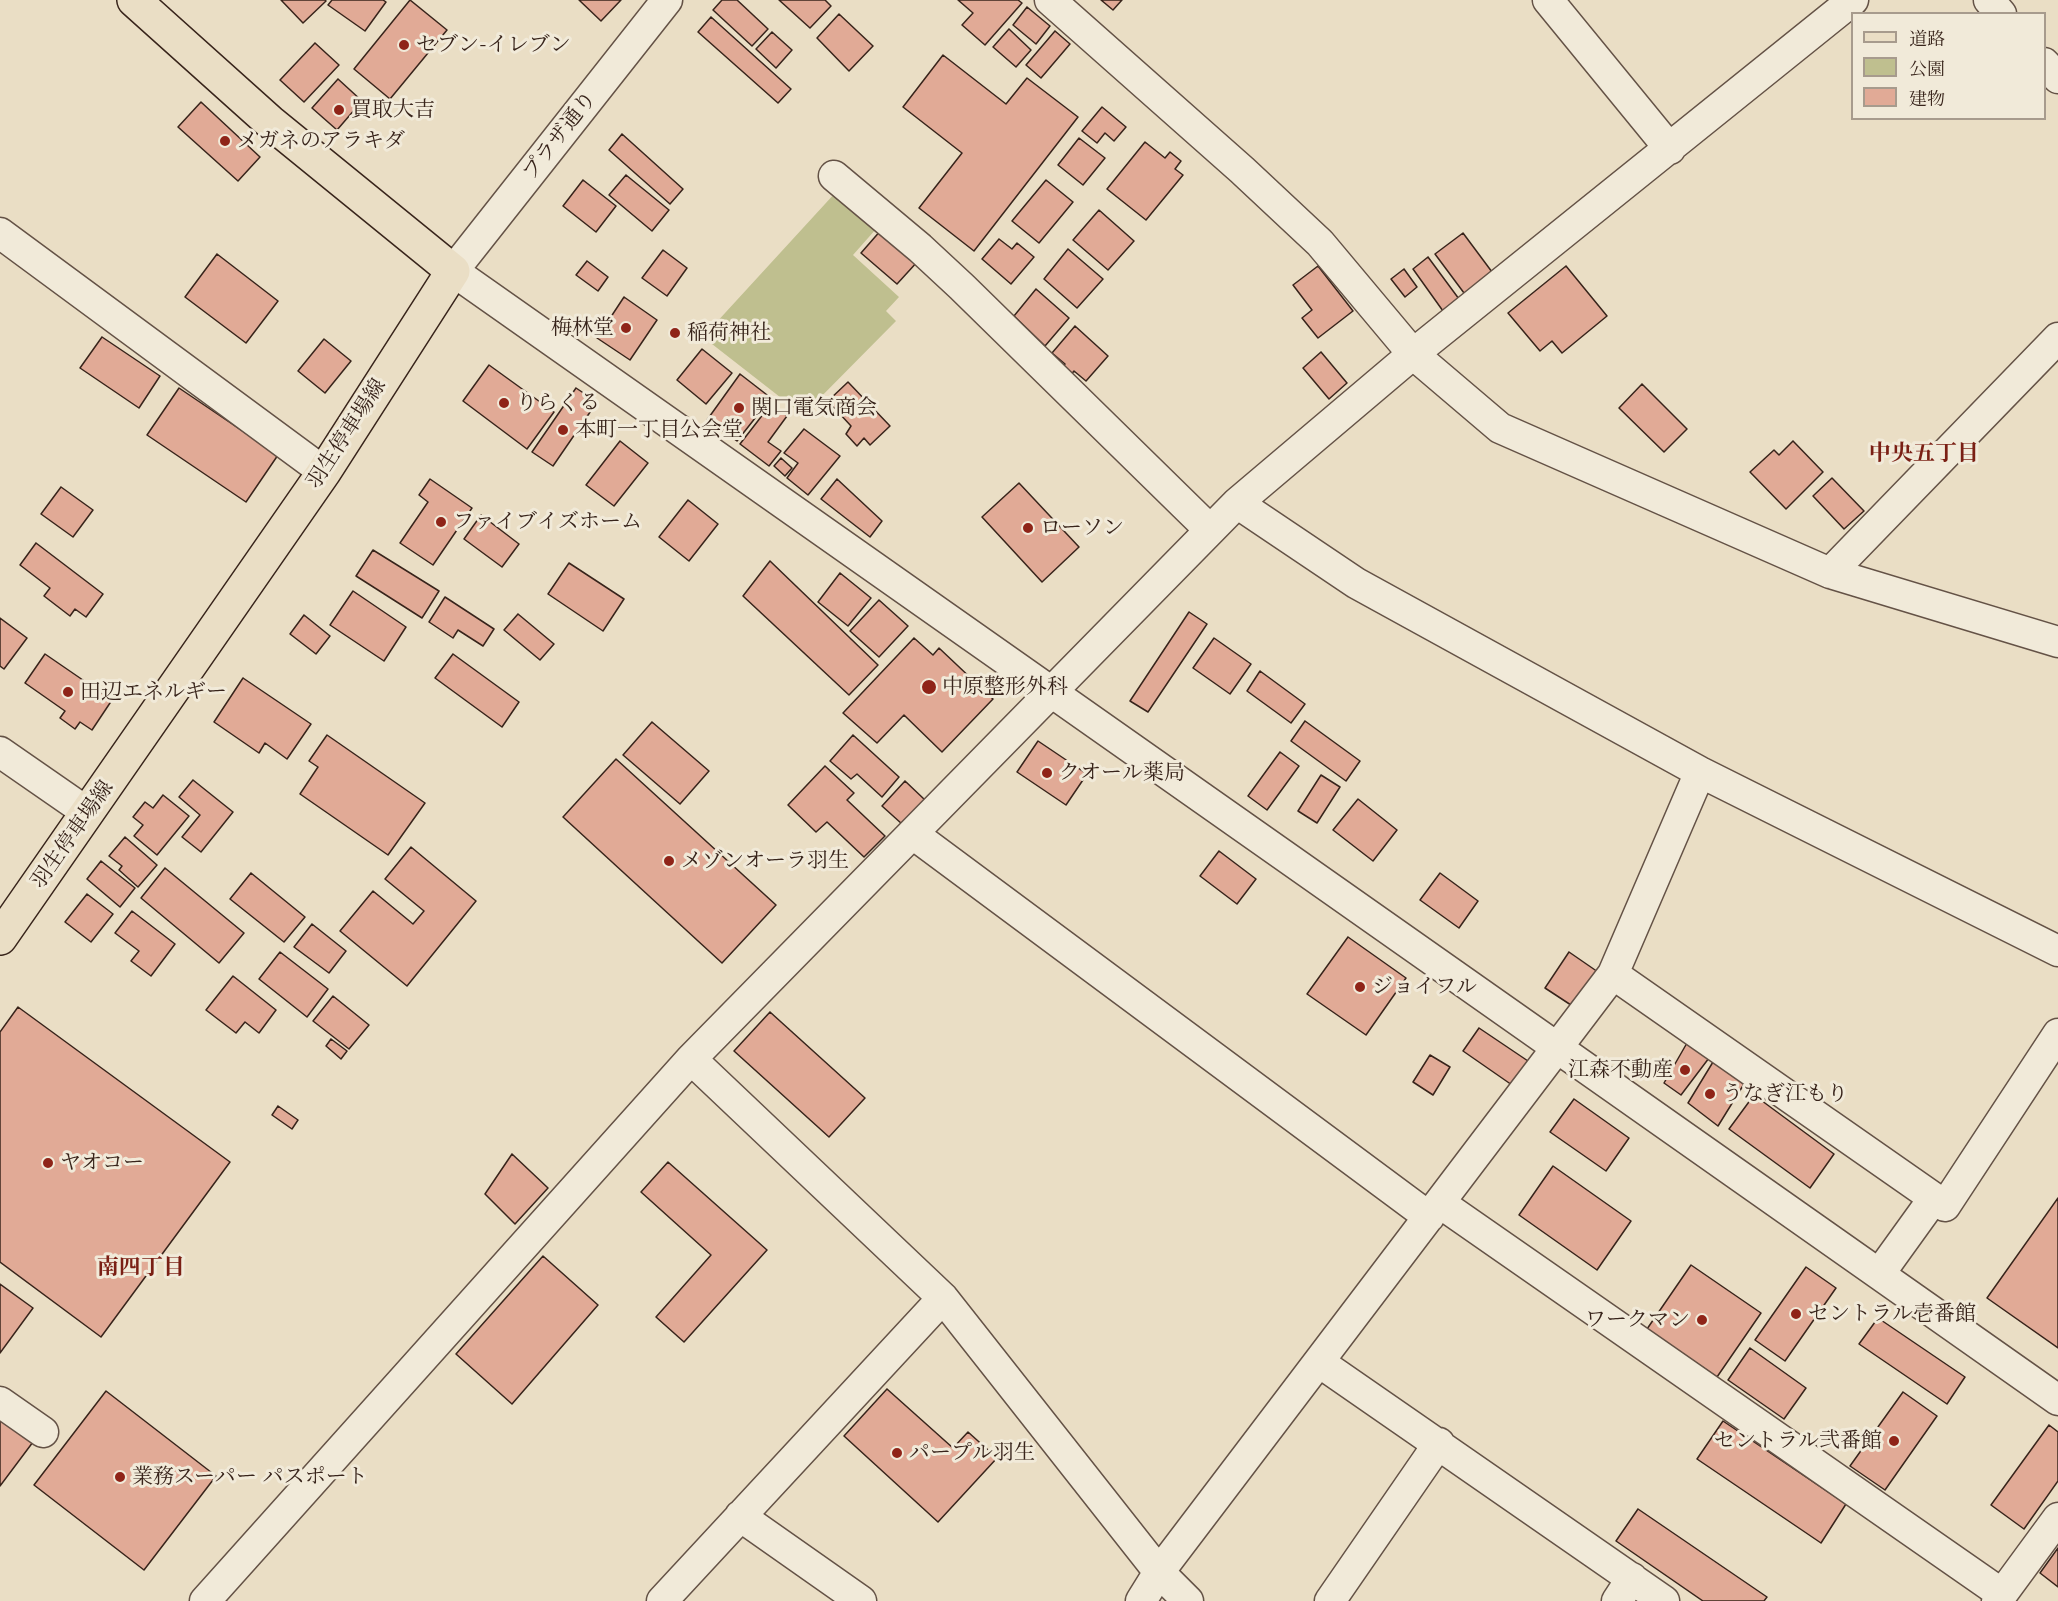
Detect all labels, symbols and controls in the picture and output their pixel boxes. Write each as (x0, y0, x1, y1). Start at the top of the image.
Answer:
legend (1851, 12, 2046, 120)
text: 道路 (1909, 31, 1945, 49)
place label: セブン-イレブン (416, 32, 571, 58)
marker: セブン-イレブン (397, 38, 411, 52)
text: 公園 (1909, 61, 1945, 79)
street label: プラザ通り (518, 87, 602, 185)
text: 建物 (1909, 91, 1945, 109)
place label: 買取大吉 (351, 97, 435, 123)
marker: 買取大吉 (332, 103, 346, 117)
place label: メガネのアラキダ (237, 128, 405, 154)
marker: メガネのアラキダ (218, 134, 232, 148)
place label: 梅林堂 (551, 315, 614, 341)
place label: 稲荷神社 (687, 320, 771, 346)
marker: 梅林堂 (619, 321, 633, 335)
marker: 稲荷神社 (668, 326, 682, 340)
street label: 羽生停車場線 (302, 374, 392, 494)
place label: りらくる (516, 390, 600, 416)
place label: 関口電気商会 (751, 395, 877, 421)
marker: りらくる (497, 396, 511, 410)
marker: 関口電気商会 (732, 401, 746, 415)
place label: 本町一丁目公会堂 (575, 417, 743, 443)
marker: 本町一丁目公会堂 (556, 423, 570, 437)
district label: 中央五丁目 (1869, 441, 1979, 467)
place label: ファイブイズホーム (453, 509, 642, 535)
marker: ファイブイズホーム (434, 515, 448, 529)
place label: ローソン (1040, 515, 1124, 541)
marker: ローソン (1021, 521, 1035, 535)
place label: 中原整形外科 (942, 674, 1068, 700)
marker: 中原整形外科 (920, 678, 938, 696)
place label: 田辺エネルギー (80, 679, 227, 705)
marker: 田辺エネルギー (61, 685, 75, 699)
place label: クオール薬局 (1059, 760, 1185, 786)
marker: クオール薬局 (1040, 766, 1054, 780)
street label: 羽生停車場線 (27, 776, 119, 894)
place label: メゾンオーラ羽生 (681, 848, 849, 874)
marker: メゾンオーラ羽生 (662, 854, 676, 868)
place label: ジョイフル (1372, 974, 1477, 1000)
marker: ジョイフル (1353, 980, 1367, 994)
place label: 江森不動産 (1568, 1057, 1673, 1083)
marker: 江森不動産 (1678, 1063, 1692, 1077)
place label: うなぎ江もり (1722, 1081, 1848, 1107)
marker: うなぎ江もり (1703, 1087, 1717, 1101)
place label: ヤオコー (60, 1150, 144, 1176)
marker: ヤオコー (41, 1156, 55, 1170)
district label: 南四丁目 (97, 1255, 185, 1281)
place label: セントラル壱番館 (1808, 1301, 1976, 1327)
place label: ワークマン (1585, 1307, 1690, 1333)
marker: セントラル壱番館 (1789, 1307, 1803, 1321)
marker: ワークマン (1695, 1313, 1709, 1327)
place label: セントラル弐番館 (1714, 1428, 1882, 1454)
marker: セントラル弐番館 (1887, 1434, 1901, 1448)
place label: パープル羽生 (909, 1440, 1035, 1466)
marker: パープル羽生 (890, 1446, 904, 1460)
place label: 業務スーパー パスポート (132, 1464, 368, 1490)
marker: 業務スーパー パスポート (113, 1470, 127, 1484)

